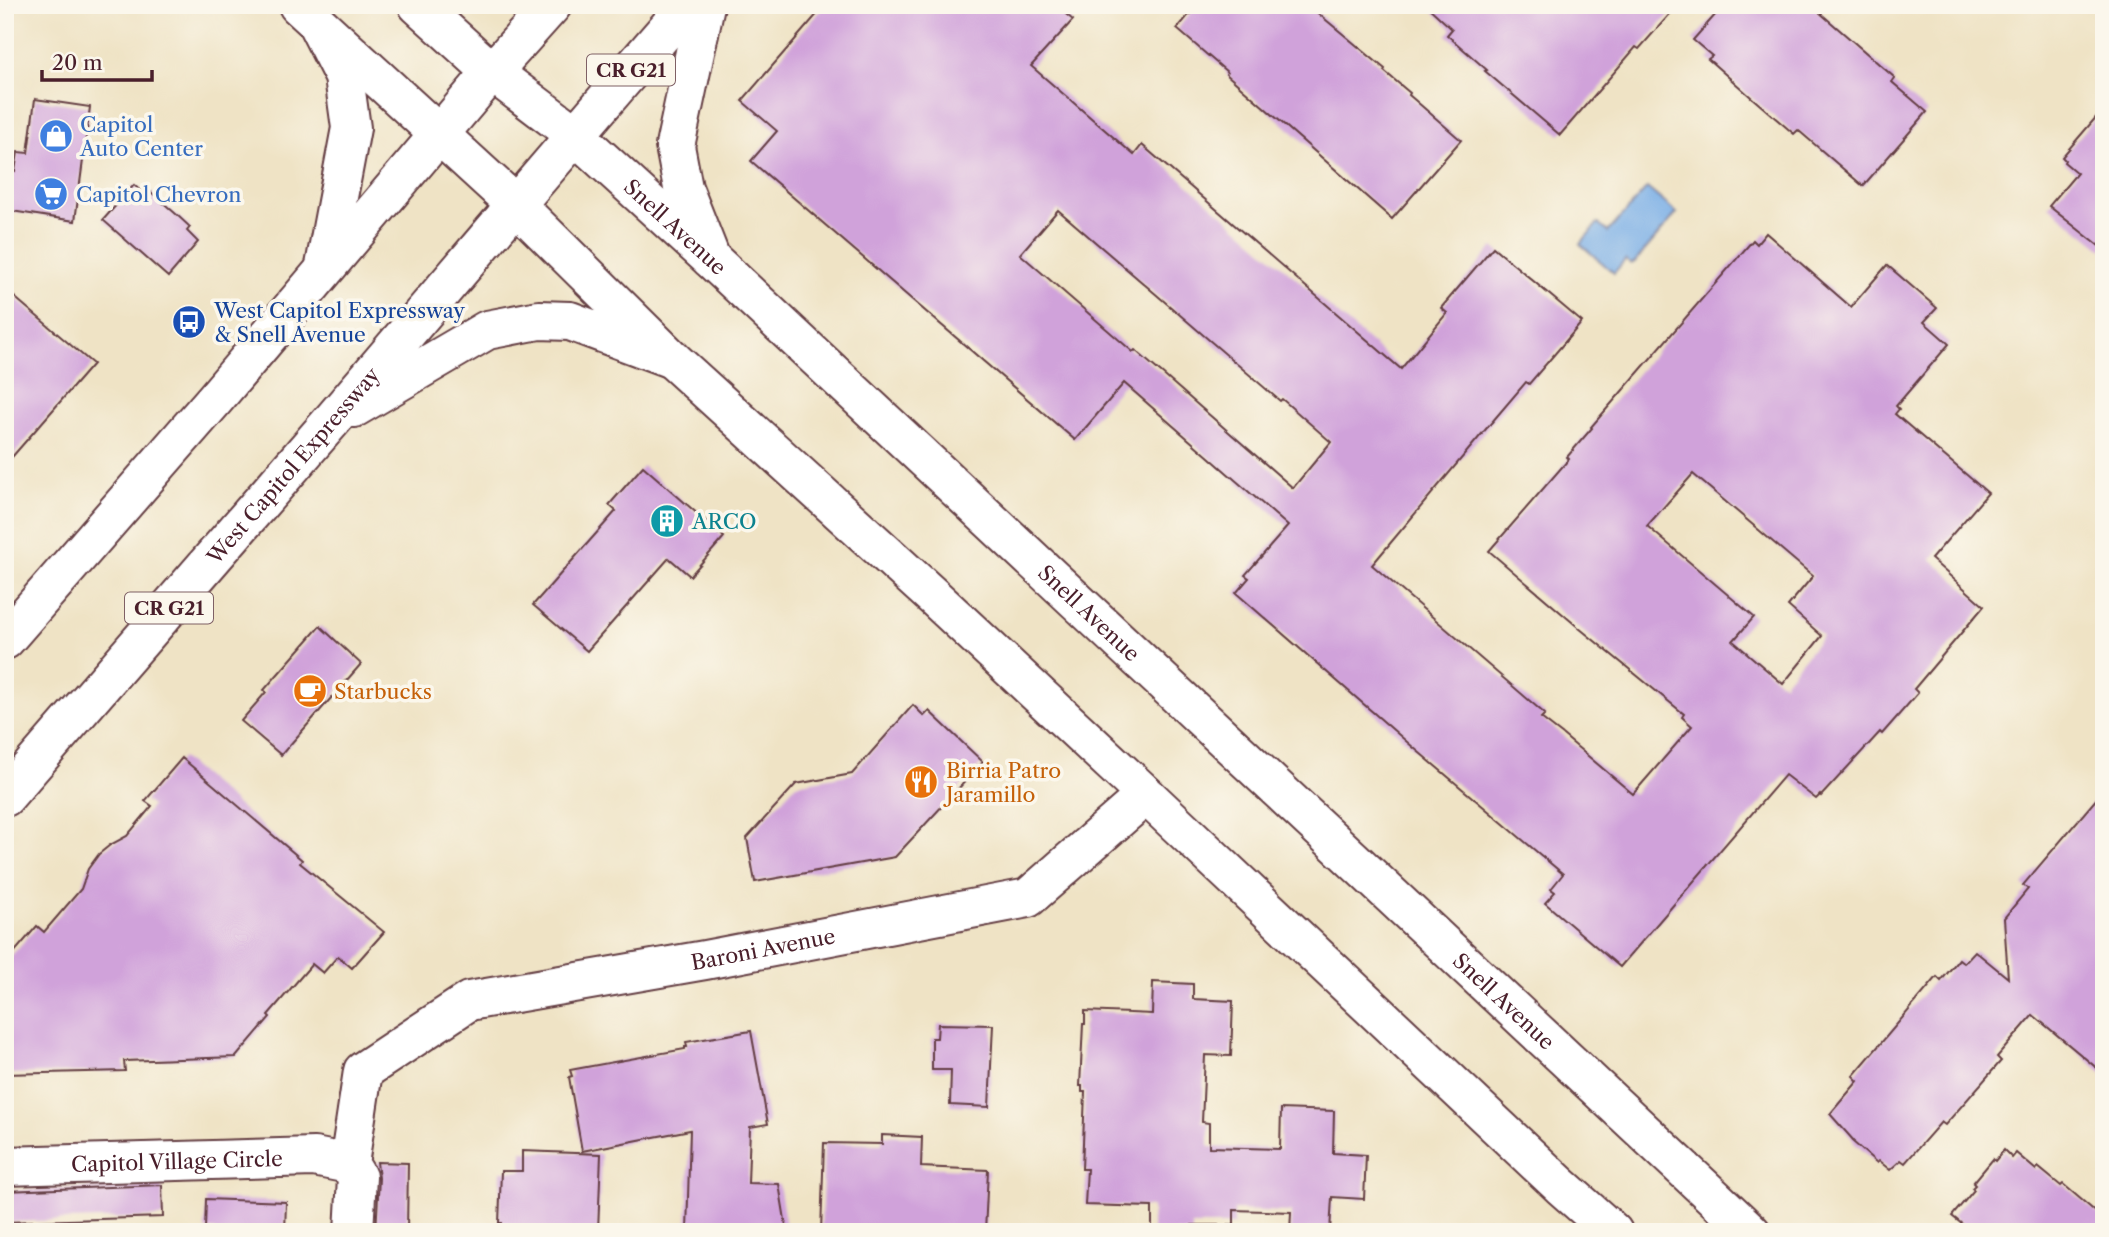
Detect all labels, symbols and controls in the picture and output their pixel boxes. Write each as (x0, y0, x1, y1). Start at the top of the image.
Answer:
scale bar (42, 38, 152, 82)
text: 20 m (52, 50, 103, 75)
road number: CR G21 (587, 54, 675, 86)
place label: Capitol Auto Center (79, 112, 203, 161)
shop icon: Capitol Auto Center (37, 117, 75, 155)
street label: Snell Avenue (619, 174, 732, 279)
supermarket icon: Capitol Chevron (32, 175, 70, 213)
place label: Capitol Chevron (76, 182, 241, 207)
place label: West Capitol Expressway & Snell Avenue (213, 298, 465, 347)
bus stop icon: West Capitol Expressway & Snell Avenue (170, 303, 208, 341)
street label: West Capitol Expressway (201, 362, 384, 570)
building icon: ARCO (648, 502, 686, 540)
place label: ARCO (691, 509, 756, 534)
street label: Snell Avenue (1033, 559, 1145, 666)
road number: CR G21 (125, 593, 213, 624)
cafe icon: Starbucks (291, 672, 329, 710)
place label: Starbucks (334, 679, 432, 704)
place label: Birria Patro Jaramillo (943, 758, 1061, 807)
restaurant icon: Birria Patro Jaramillo (902, 763, 940, 801)
street label: Baroni Avenue (689, 923, 837, 975)
street label: Snell Avenue (1448, 948, 1560, 1054)
street label: Capitol Village Circle (71, 1145, 283, 1177)

